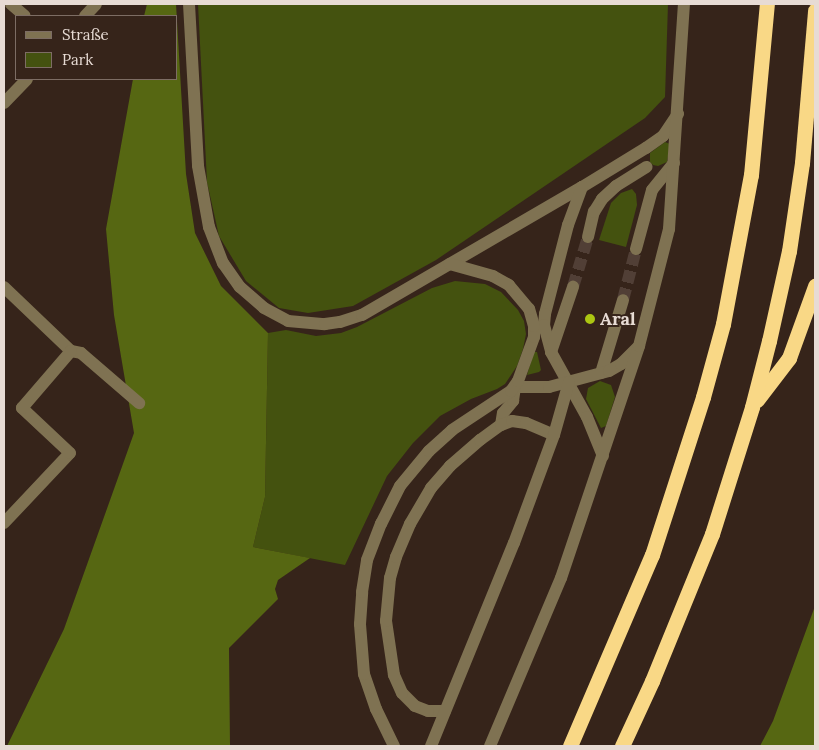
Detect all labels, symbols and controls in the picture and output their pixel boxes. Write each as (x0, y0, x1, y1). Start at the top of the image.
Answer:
legend (15, 15, 178, 80)
text: Straße (62, 25, 109, 44)
text: Park (62, 50, 93, 69)
place label: Aral (600, 308, 636, 330)
marker: Aral (584, 313, 596, 325)

